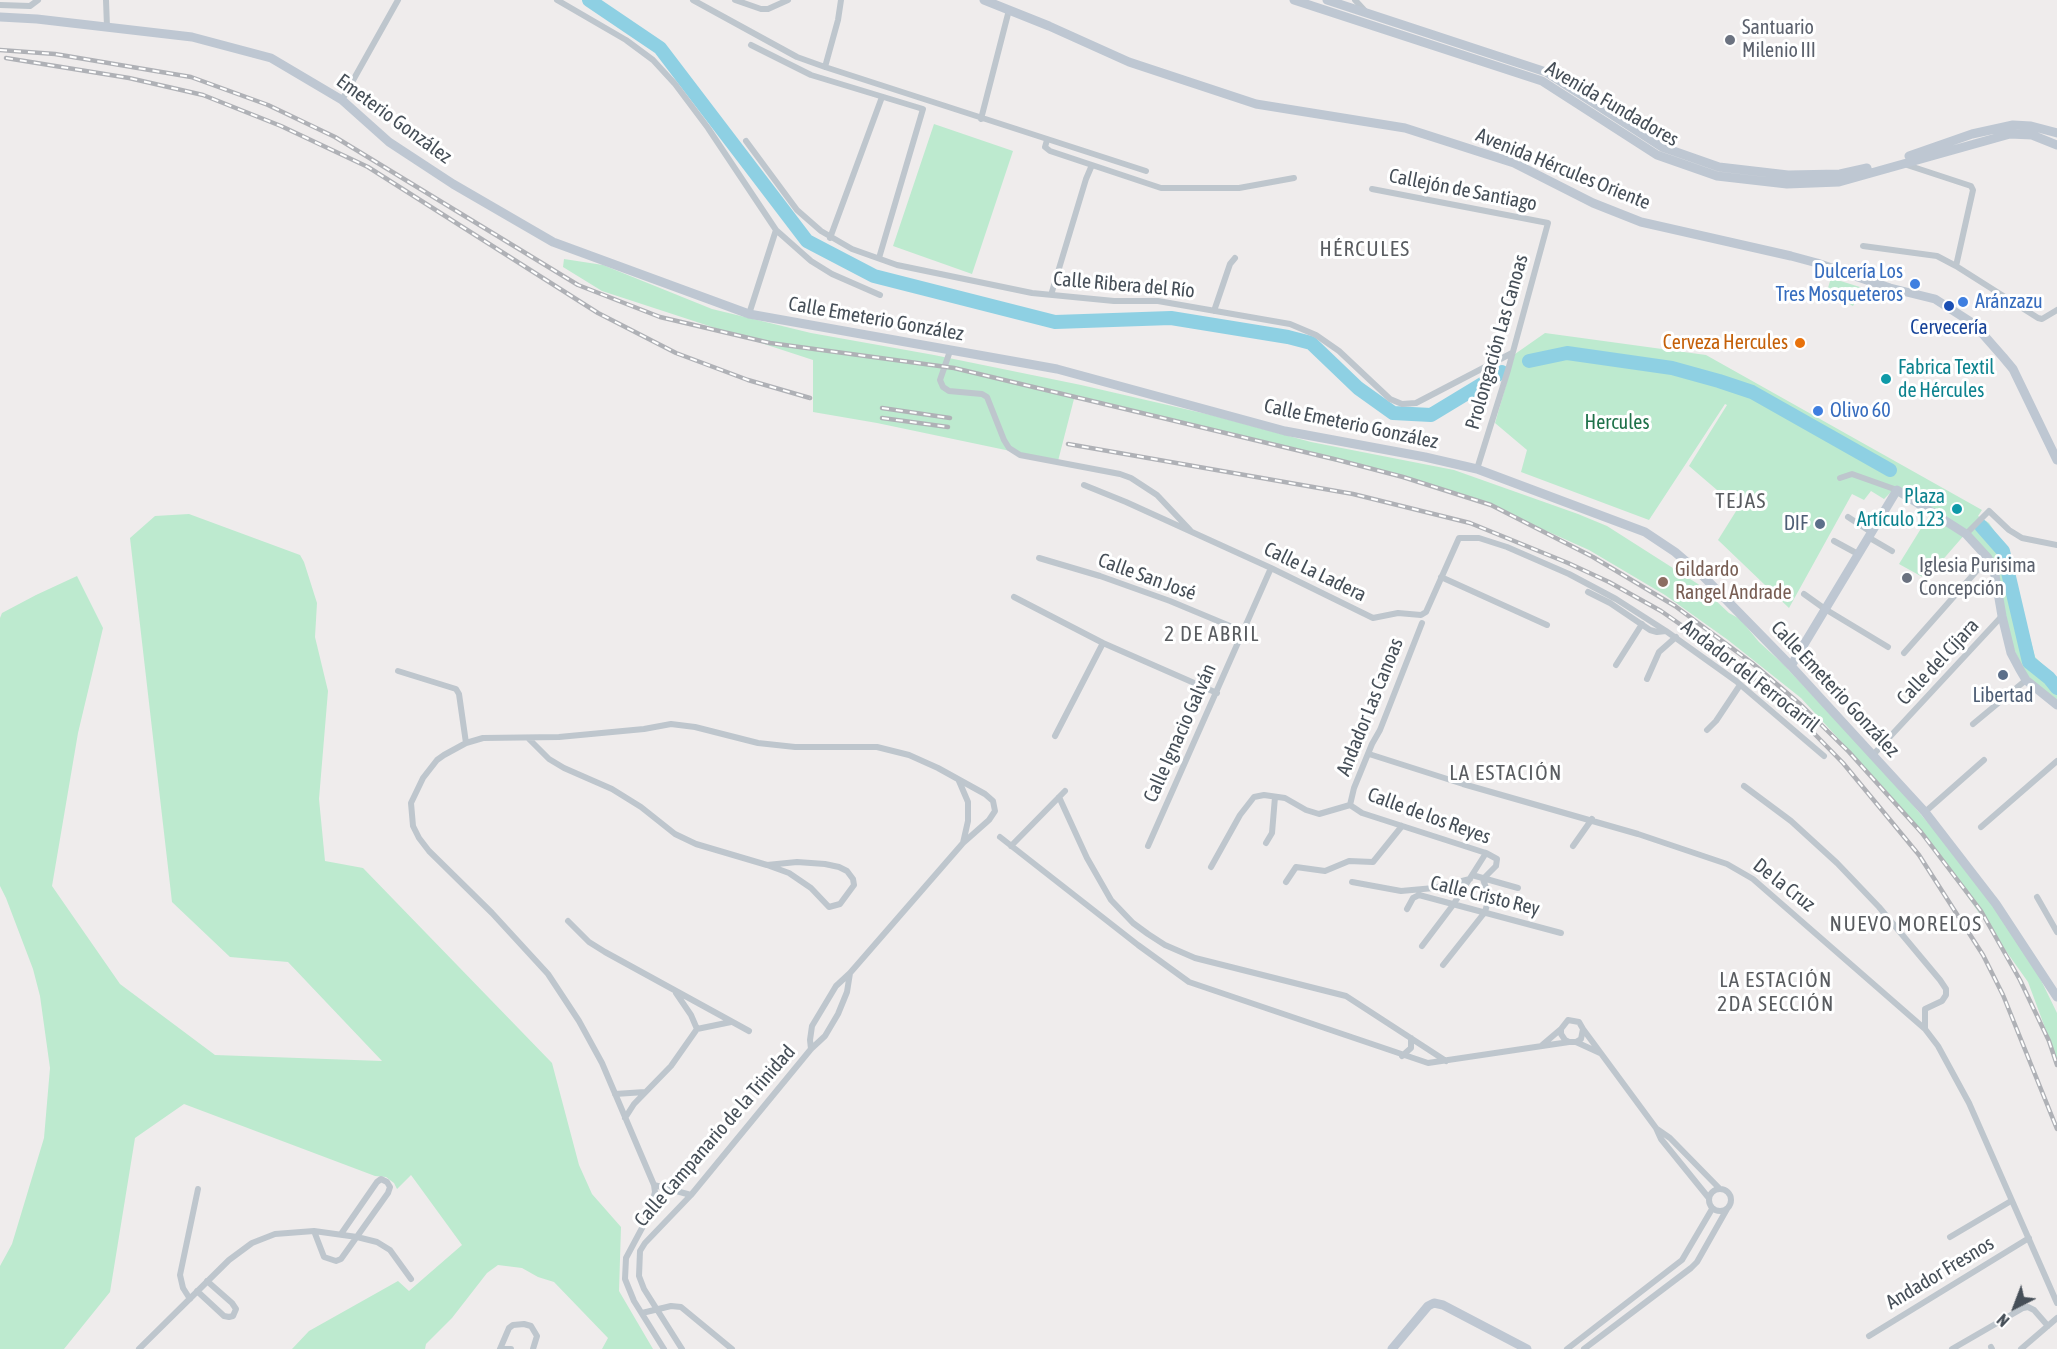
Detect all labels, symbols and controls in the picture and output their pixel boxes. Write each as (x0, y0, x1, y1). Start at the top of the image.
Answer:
place label: Santuario Milenio III (1742, 16, 1816, 63)
marker: Santuario Milenio III (1723, 33, 1737, 47)
street label: Avenida Fundadores (1541, 56, 1683, 152)
street label: Emeterio González (332, 69, 456, 169)
street label: Avenida Hércules Oriente (1472, 123, 1654, 215)
street label: Callejón de Santiago (1387, 164, 1539, 216)
district label: HÉRCULES (1319, 236, 1411, 262)
street label: Prolongación Las Canoas (1460, 252, 1534, 432)
place label: Dulcería Los Tres Mosqueteros (1776, 260, 1903, 307)
street label: Calle Ribera del Río (1052, 267, 1196, 303)
marker: Dulcería Los Tres Mosqueteros (1908, 277, 1922, 291)
place label: Aránzazu (1975, 290, 2043, 314)
street label: Calle Emeterio González (787, 292, 965, 346)
marker: Aránzazu (1956, 295, 1970, 309)
marker: Cervecería (1942, 299, 1956, 313)
place label: Cervecería (1910, 316, 1988, 340)
place label: Cerveza Hercules (1663, 331, 1788, 355)
marker: Cerveza Hercules (1793, 336, 1807, 350)
place label: Fabrica Textil de Hércules (1898, 356, 1995, 403)
marker: Fabrica Textil de Hércules (1879, 372, 1893, 386)
street label: Calle Emeterio González (1262, 394, 1440, 454)
place label: Olivo 60 (1830, 399, 1891, 423)
marker: Olivo 60 (1811, 404, 1825, 418)
park label: Hercules (1585, 411, 1649, 435)
place label: Plaza Artículo 123 (1857, 485, 1945, 532)
district label: TEJAS (1715, 488, 1767, 514)
marker: Plaza Artículo 123 (1950, 502, 1964, 516)
place label: DIF (1784, 512, 1808, 536)
marker: DIF (1813, 517, 1827, 531)
street label: Calle La Ladera (1260, 537, 1370, 607)
street label: Calle San José (1095, 548, 1199, 606)
place label: Iglesia Purisima Concepción (1919, 554, 2036, 601)
place label: Gildardo Rangel Andrade (1675, 558, 1792, 605)
marker: Iglesia Purisima Concepción (1900, 571, 1914, 585)
marker: Gildardo Rangel Andrade (1656, 575, 1670, 589)
street label: Calle del Cíjara (1892, 614, 1984, 710)
street label: Andador del Ferrocarril (1676, 615, 1824, 737)
street label: Calle Emeterio González (1766, 616, 1904, 762)
district label: 2 DE ABRIL (1164, 621, 1260, 647)
street label: Andador Las Canoas (1331, 635, 1409, 779)
street label: Calle Ignacio Galván (1139, 660, 1221, 806)
marker: Libertad (1996, 668, 2010, 682)
place label: Libertad (1972, 684, 2034, 708)
district label: LA ESTACIÓN (1449, 760, 1563, 786)
street label: Calle de los Reyes (1364, 783, 1494, 849)
street label: De la Cruz (1748, 853, 1820, 917)
street label: Calle Cristo Rey (1428, 871, 1542, 921)
district label: NUEVO MORELOS (1829, 911, 1983, 937)
district label: LA ESTACIÓN 2DA SECCIÓN (1717, 967, 1835, 1017)
street label: Calle Campanario de la Trinidad (630, 1040, 800, 1232)
street label: Andador Fresnos (1882, 1231, 1998, 1315)
north arrow (1985, 1277, 2045, 1337)
text: N (1993, 1311, 2012, 1330)

